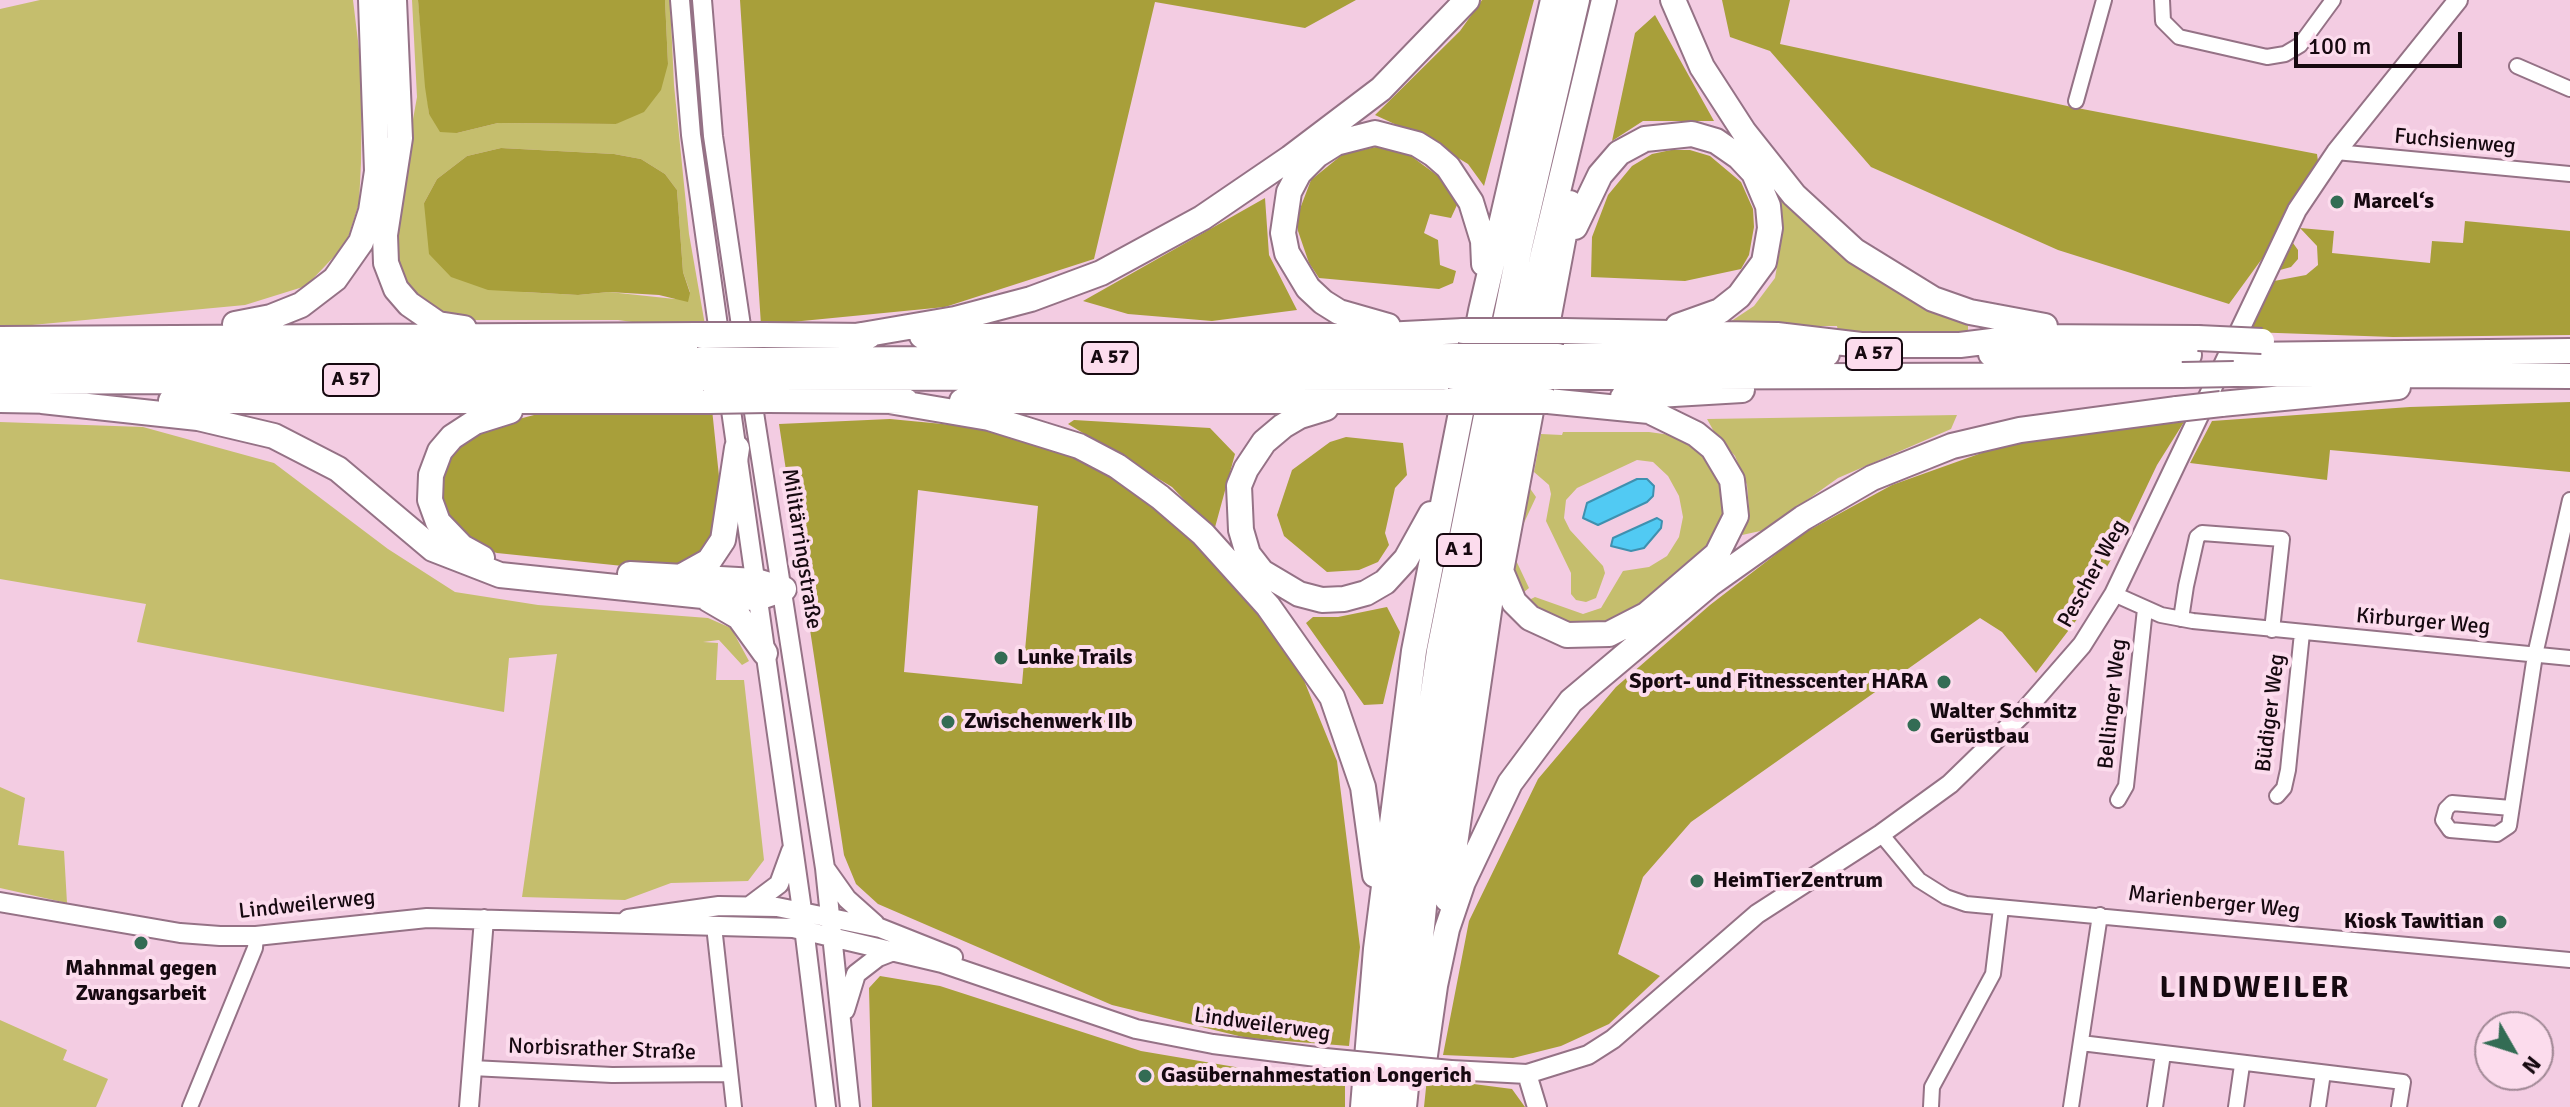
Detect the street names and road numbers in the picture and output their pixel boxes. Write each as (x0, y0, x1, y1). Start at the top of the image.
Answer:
street label: Fuchsienweg (2393, 124, 2517, 160)
road number: A 57 (1846, 338, 1902, 370)
road number: A 57 (1082, 342, 1138, 374)
road number: A 57 (323, 364, 379, 396)
street label: Militärringstraße (775, 467, 827, 631)
street label: Pescher Weg (2053, 515, 2133, 633)
road number: A 1 (1437, 534, 1481, 566)
street label: Kirburger Weg (2355, 603, 2491, 641)
street label: Bellinger Weg (2093, 638, 2133, 770)
street label: Büdiger Weg (2251, 652, 2291, 774)
street label: Marienberger Weg (2127, 881, 2301, 925)
street label: Lindweilerweg (237, 885, 377, 925)
street label: Lindweilerweg (1192, 1002, 1332, 1048)
street label: Norbisrather Straße (508, 1034, 696, 1066)

